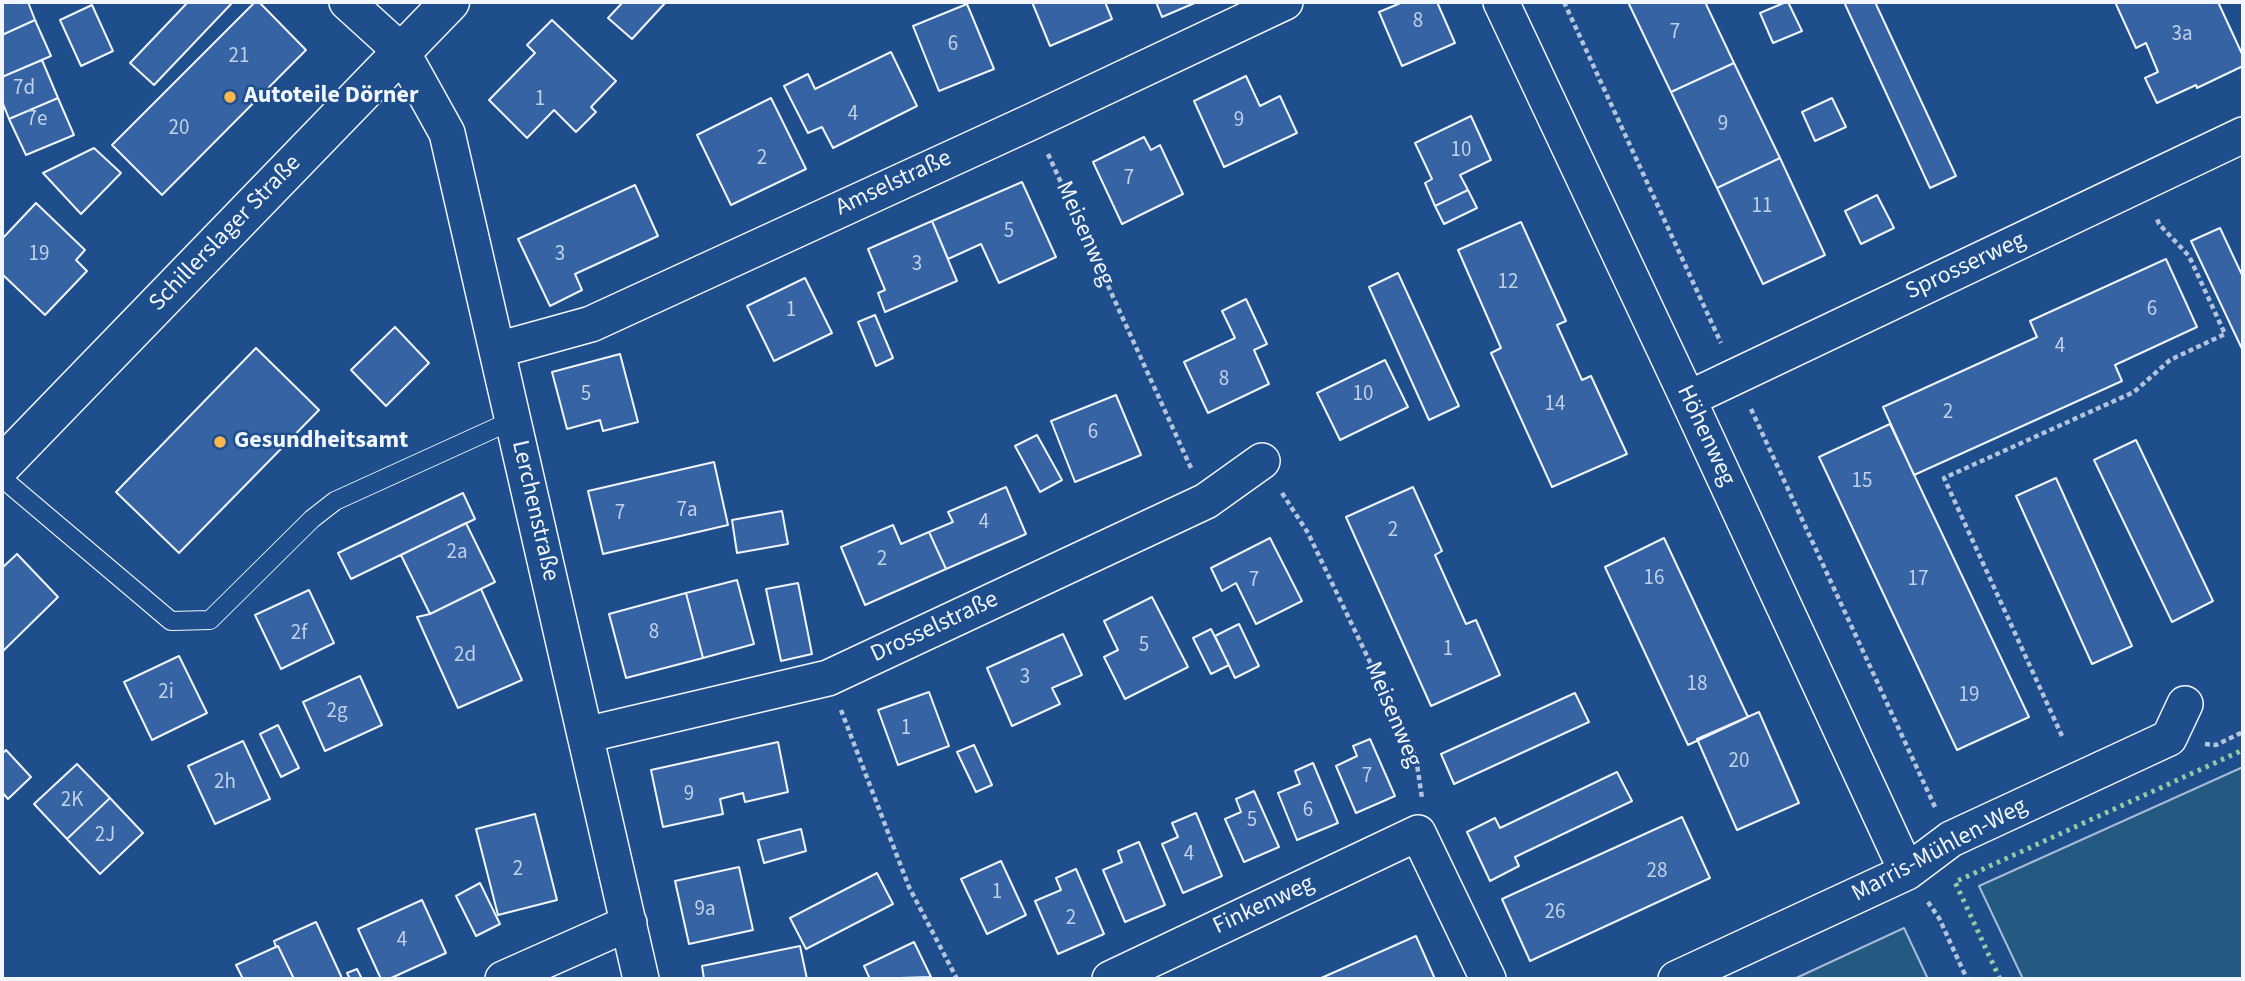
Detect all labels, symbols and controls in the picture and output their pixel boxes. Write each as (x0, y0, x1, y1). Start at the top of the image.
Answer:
house number: 8 (1413, 9, 1423, 35)
house number: 7 (1670, 20, 1680, 46)
house number: 3a (2171, 22, 2193, 48)
house number: 6 (948, 32, 958, 58)
house number: 21 (229, 44, 249, 70)
house number: 7d (13, 76, 35, 102)
place label: Autoteile Dörner (244, 83, 419, 111)
house number: 1 (535, 87, 545, 113)
marker: Autoteile Dörner (222, 89, 238, 105)
house number: 4 (848, 102, 858, 128)
house number: 7e (27, 107, 47, 133)
house number: 9 (1234, 108, 1244, 134)
house number: 9 (1718, 112, 1728, 138)
house number: 20 (169, 116, 189, 142)
house number: 10 (1451, 138, 1471, 164)
street label: Amselstraße (832, 145, 956, 223)
house number: 2 (757, 146, 767, 172)
street label: Schillerslager Straße (144, 150, 308, 318)
house number: 7 (1124, 166, 1134, 192)
street label: Meisenweg (1048, 177, 1120, 291)
house number: 11 (1752, 194, 1772, 220)
house number: 5 (1004, 219, 1014, 245)
street label: Sprosserweg (1902, 227, 2030, 307)
house number: 19 (29, 242, 49, 268)
house number: 3 (555, 242, 565, 268)
house number: 3 (912, 252, 922, 278)
house number: 12 (1498, 270, 1518, 296)
house number: 6 (2147, 297, 2157, 323)
house number: 1 (786, 298, 796, 324)
house number: 4 (2055, 334, 2065, 360)
house number: 8 (1219, 367, 1229, 393)
street label: Höhenweg (1669, 381, 1741, 491)
house number: 5 (581, 382, 591, 408)
house number: 10 (1353, 382, 1373, 408)
house number: 14 (1545, 392, 1565, 418)
house number: 2 (1943, 400, 1953, 426)
house number: 6 (1088, 420, 1098, 446)
place label: Gesundheitsamt (234, 428, 408, 456)
marker: Gesundheitsamt (212, 434, 228, 450)
street label: Lerchenstraße (504, 438, 564, 584)
house number: 15 (1852, 469, 1872, 495)
house number: 7a (676, 498, 698, 524)
house number: 7 (615, 501, 625, 527)
house number: 4 (979, 510, 989, 536)
house number: 2 (1388, 518, 1398, 544)
house number: 2a (446, 540, 468, 566)
house number: 2 (877, 547, 887, 573)
house number: 16 (1644, 566, 1664, 592)
house number: 17 (1908, 567, 1928, 593)
house number: 7 (1249, 568, 1259, 594)
street label: Drosselstraße (867, 586, 1003, 670)
house number: 8 (649, 620, 659, 646)
house number: 2f (291, 621, 307, 647)
house number: 5 (1139, 633, 1149, 659)
house number: 1 (1443, 637, 1453, 663)
house number: 2d (454, 643, 476, 669)
street label: Meisenweg (1357, 658, 1427, 772)
house number: 3 (1020, 665, 1030, 691)
house number: 18 (1687, 672, 1707, 698)
house number: 2i (158, 680, 174, 706)
house number: 19 (1959, 683, 1979, 709)
house number: 2g (326, 699, 348, 725)
house number: 1 (901, 716, 911, 742)
house number: 20 (1729, 749, 1749, 775)
house number: 7 (1362, 764, 1372, 790)
house number: 2h (214, 770, 236, 796)
house number: 9 (684, 782, 694, 808)
house number: 2K (61, 788, 83, 814)
street label: Marris-Mühlen-Weg (1847, 793, 2033, 909)
house number: 6 (1303, 798, 1313, 824)
house number: 5 (1247, 808, 1257, 834)
house number: 2J (95, 823, 115, 849)
house number: 4 (1184, 842, 1194, 868)
house number: 2 (513, 857, 523, 883)
house number: 28 (1647, 859, 1667, 885)
street label: Finkenweg (1209, 870, 1319, 942)
house number: 1 (992, 880, 1002, 906)
house number: 9a (694, 897, 716, 923)
house number: 26 (1545, 900, 1565, 926)
house number: 2 (1066, 906, 1076, 932)
house number: 4 (397, 928, 407, 954)

